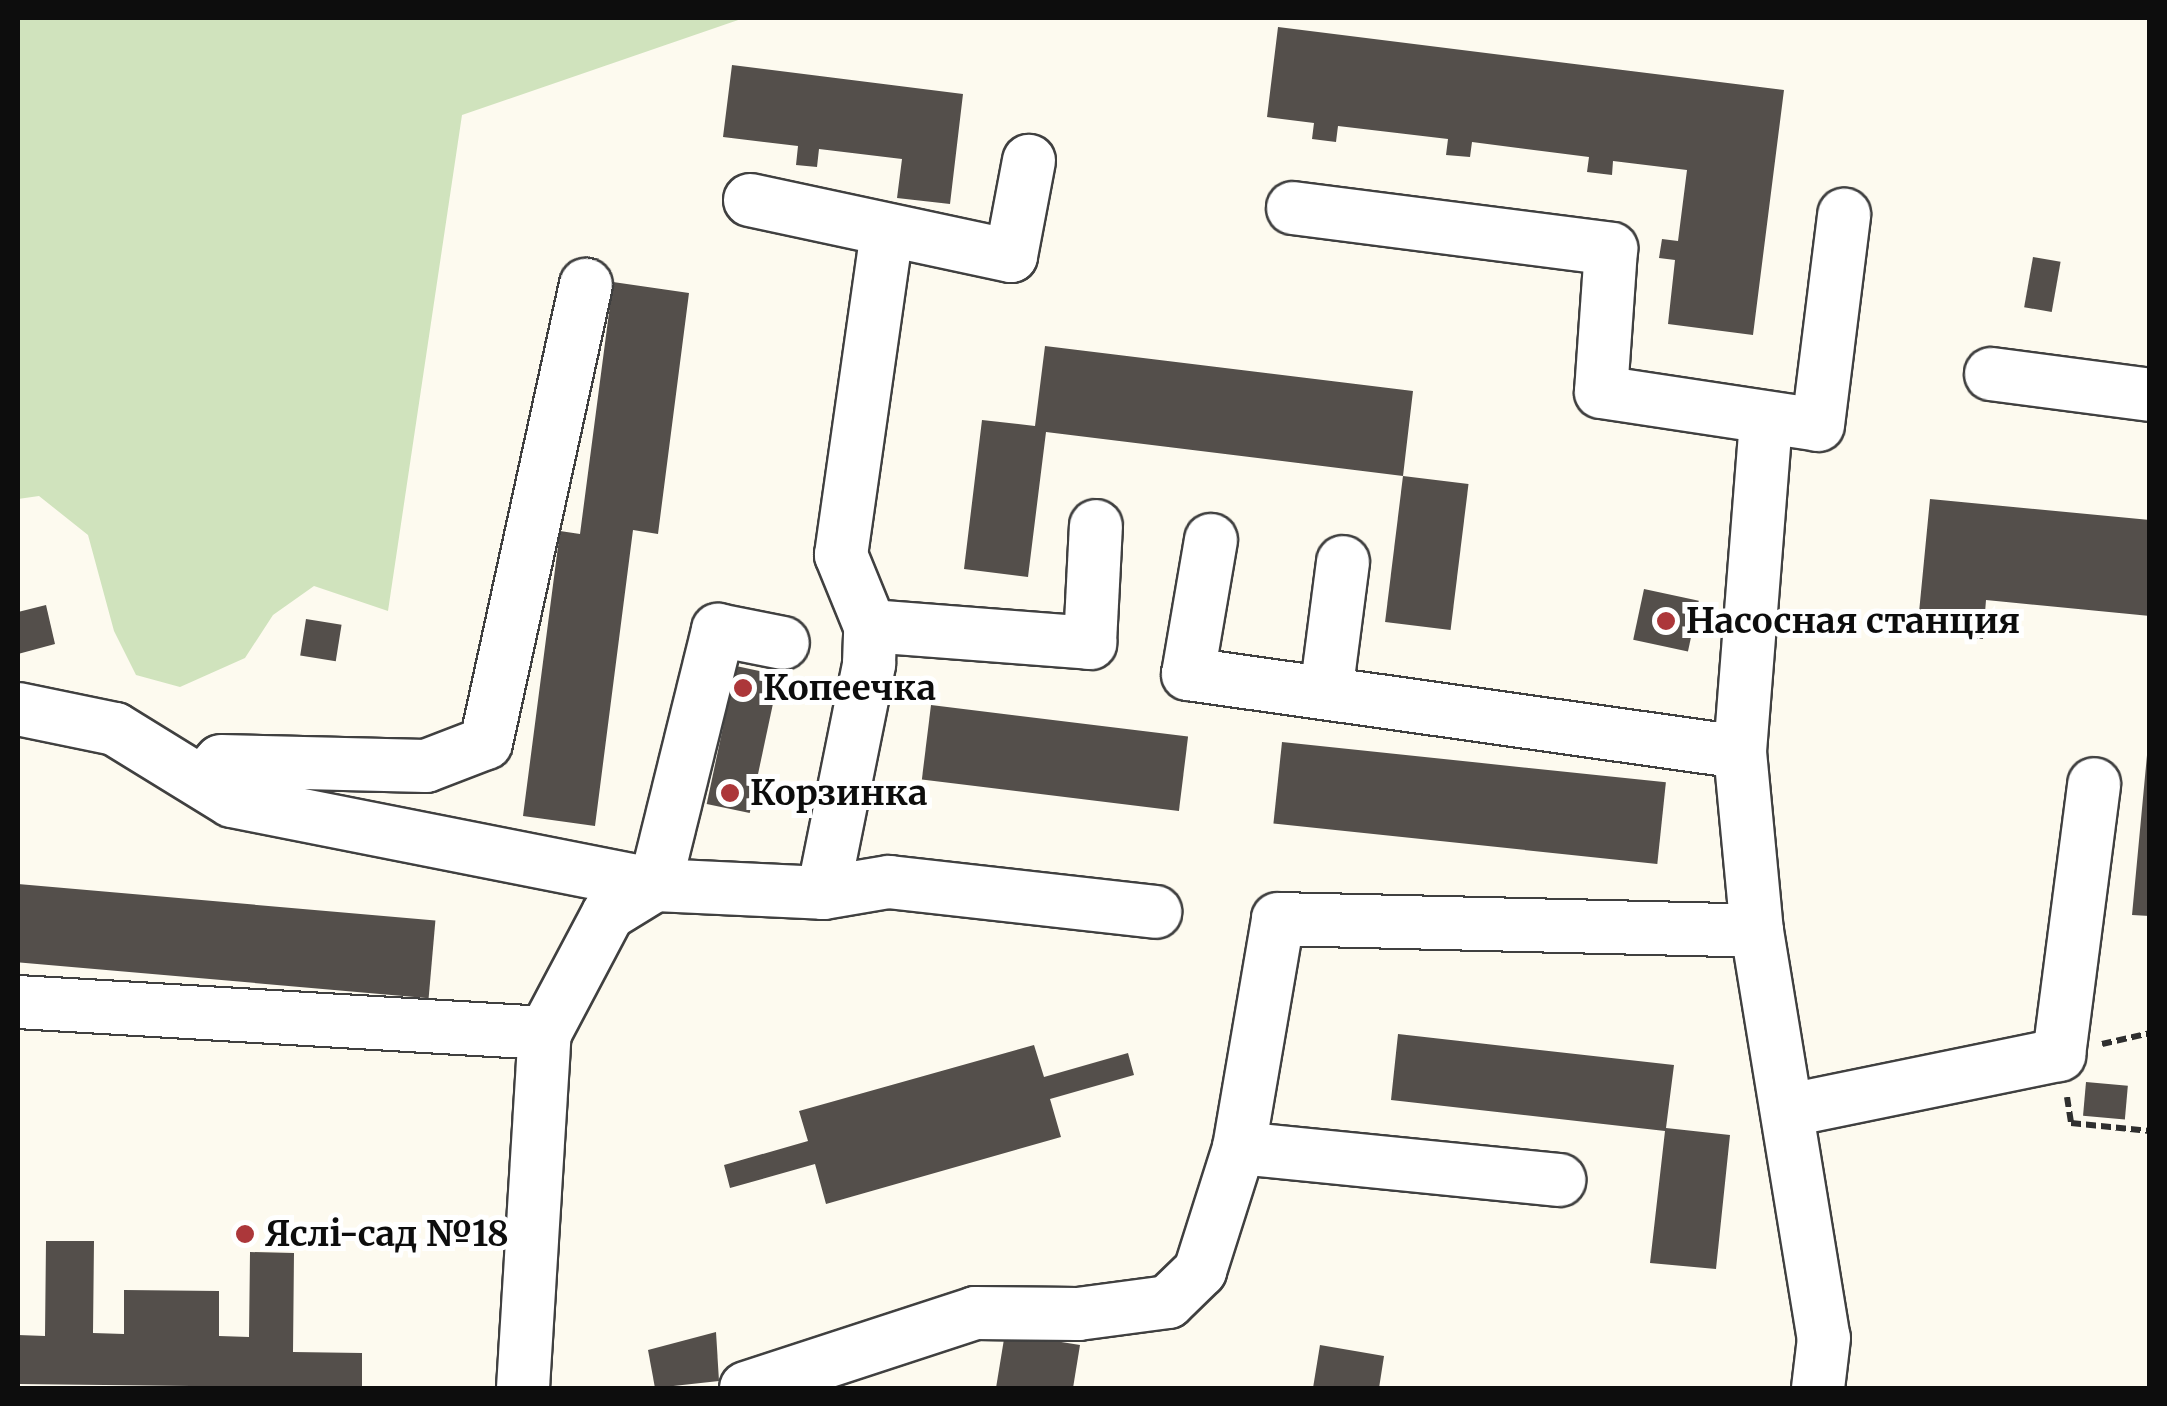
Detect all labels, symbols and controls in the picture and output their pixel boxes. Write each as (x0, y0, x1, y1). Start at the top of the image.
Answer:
place label: Насосная станция (1686, 600, 2020, 642)
marker: Насосная станция (1655, 610, 1677, 632)
place label: Копеечка (763, 667, 936, 709)
marker: Копеечка (732, 677, 754, 699)
place label: Корзинка (750, 772, 928, 814)
marker: Корзинка (719, 782, 741, 804)
place label: Яслі-сад №18 (265, 1213, 509, 1255)
marker: Яслі-сад №18 (234, 1223, 256, 1245)

